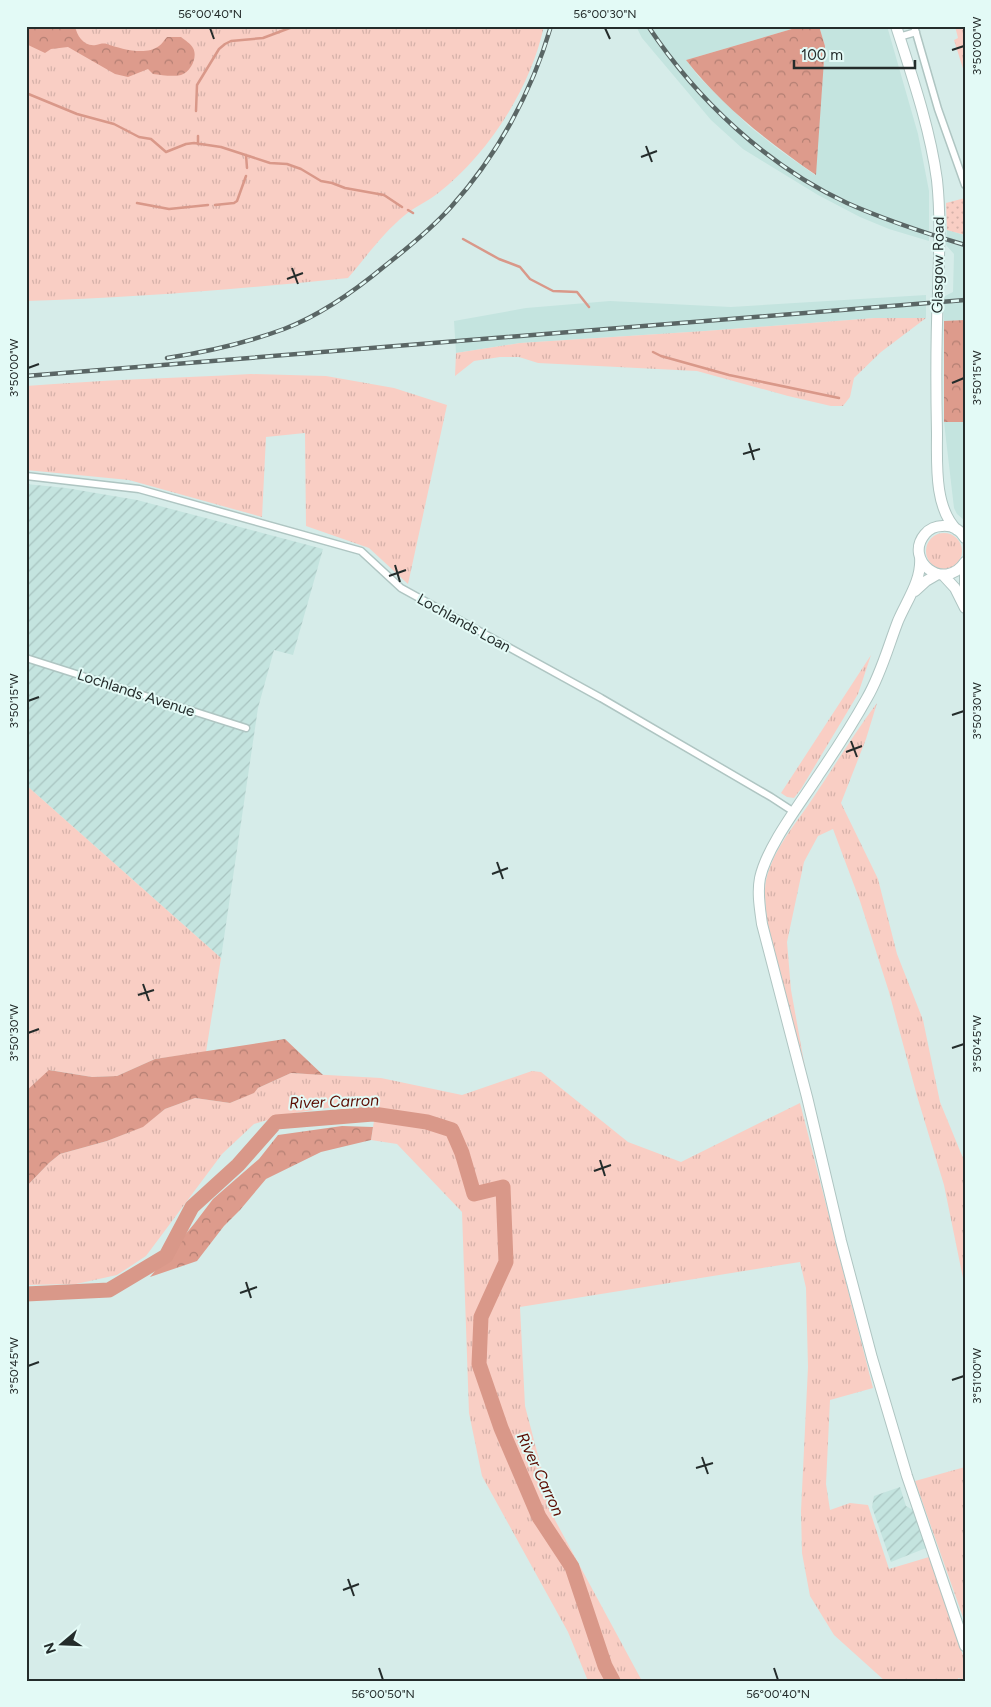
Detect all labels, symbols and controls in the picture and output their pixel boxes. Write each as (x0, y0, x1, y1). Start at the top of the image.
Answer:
text: 56°00'40"N (178, 7, 242, 21)
text: 56°00'30"N (573, 7, 637, 21)
text: 3°50'00"W (970, 16, 984, 75)
scale bar (794, 38, 915, 70)
text: 100 m (801, 46, 843, 64)
street label: Glasgow Road (928, 217, 948, 313)
text: 3°50'00"W (7, 338, 21, 397)
text: 3°50'15"W (970, 350, 984, 406)
street label: Lochlands Loan (414, 590, 514, 656)
street label: Lochlands Avenue (75, 666, 197, 720)
text: 3°50'15"W (7, 673, 21, 729)
text: 3°50'30"W (970, 682, 984, 740)
text: 3°50'30"W (7, 1004, 21, 1062)
text: 3°50'45"W (970, 1015, 984, 1073)
water label: River Carron (289, 1090, 379, 1113)
text: 3°50'45"W (7, 1337, 21, 1395)
text: 3°51'00"W (970, 1348, 984, 1404)
water label: River Carron (513, 1429, 568, 1519)
north arrow (38, 1620, 88, 1670)
text: N (40, 1640, 60, 1656)
text: 56°00'50"N (351, 1687, 415, 1701)
text: 56°00'40"N (746, 1687, 810, 1701)

